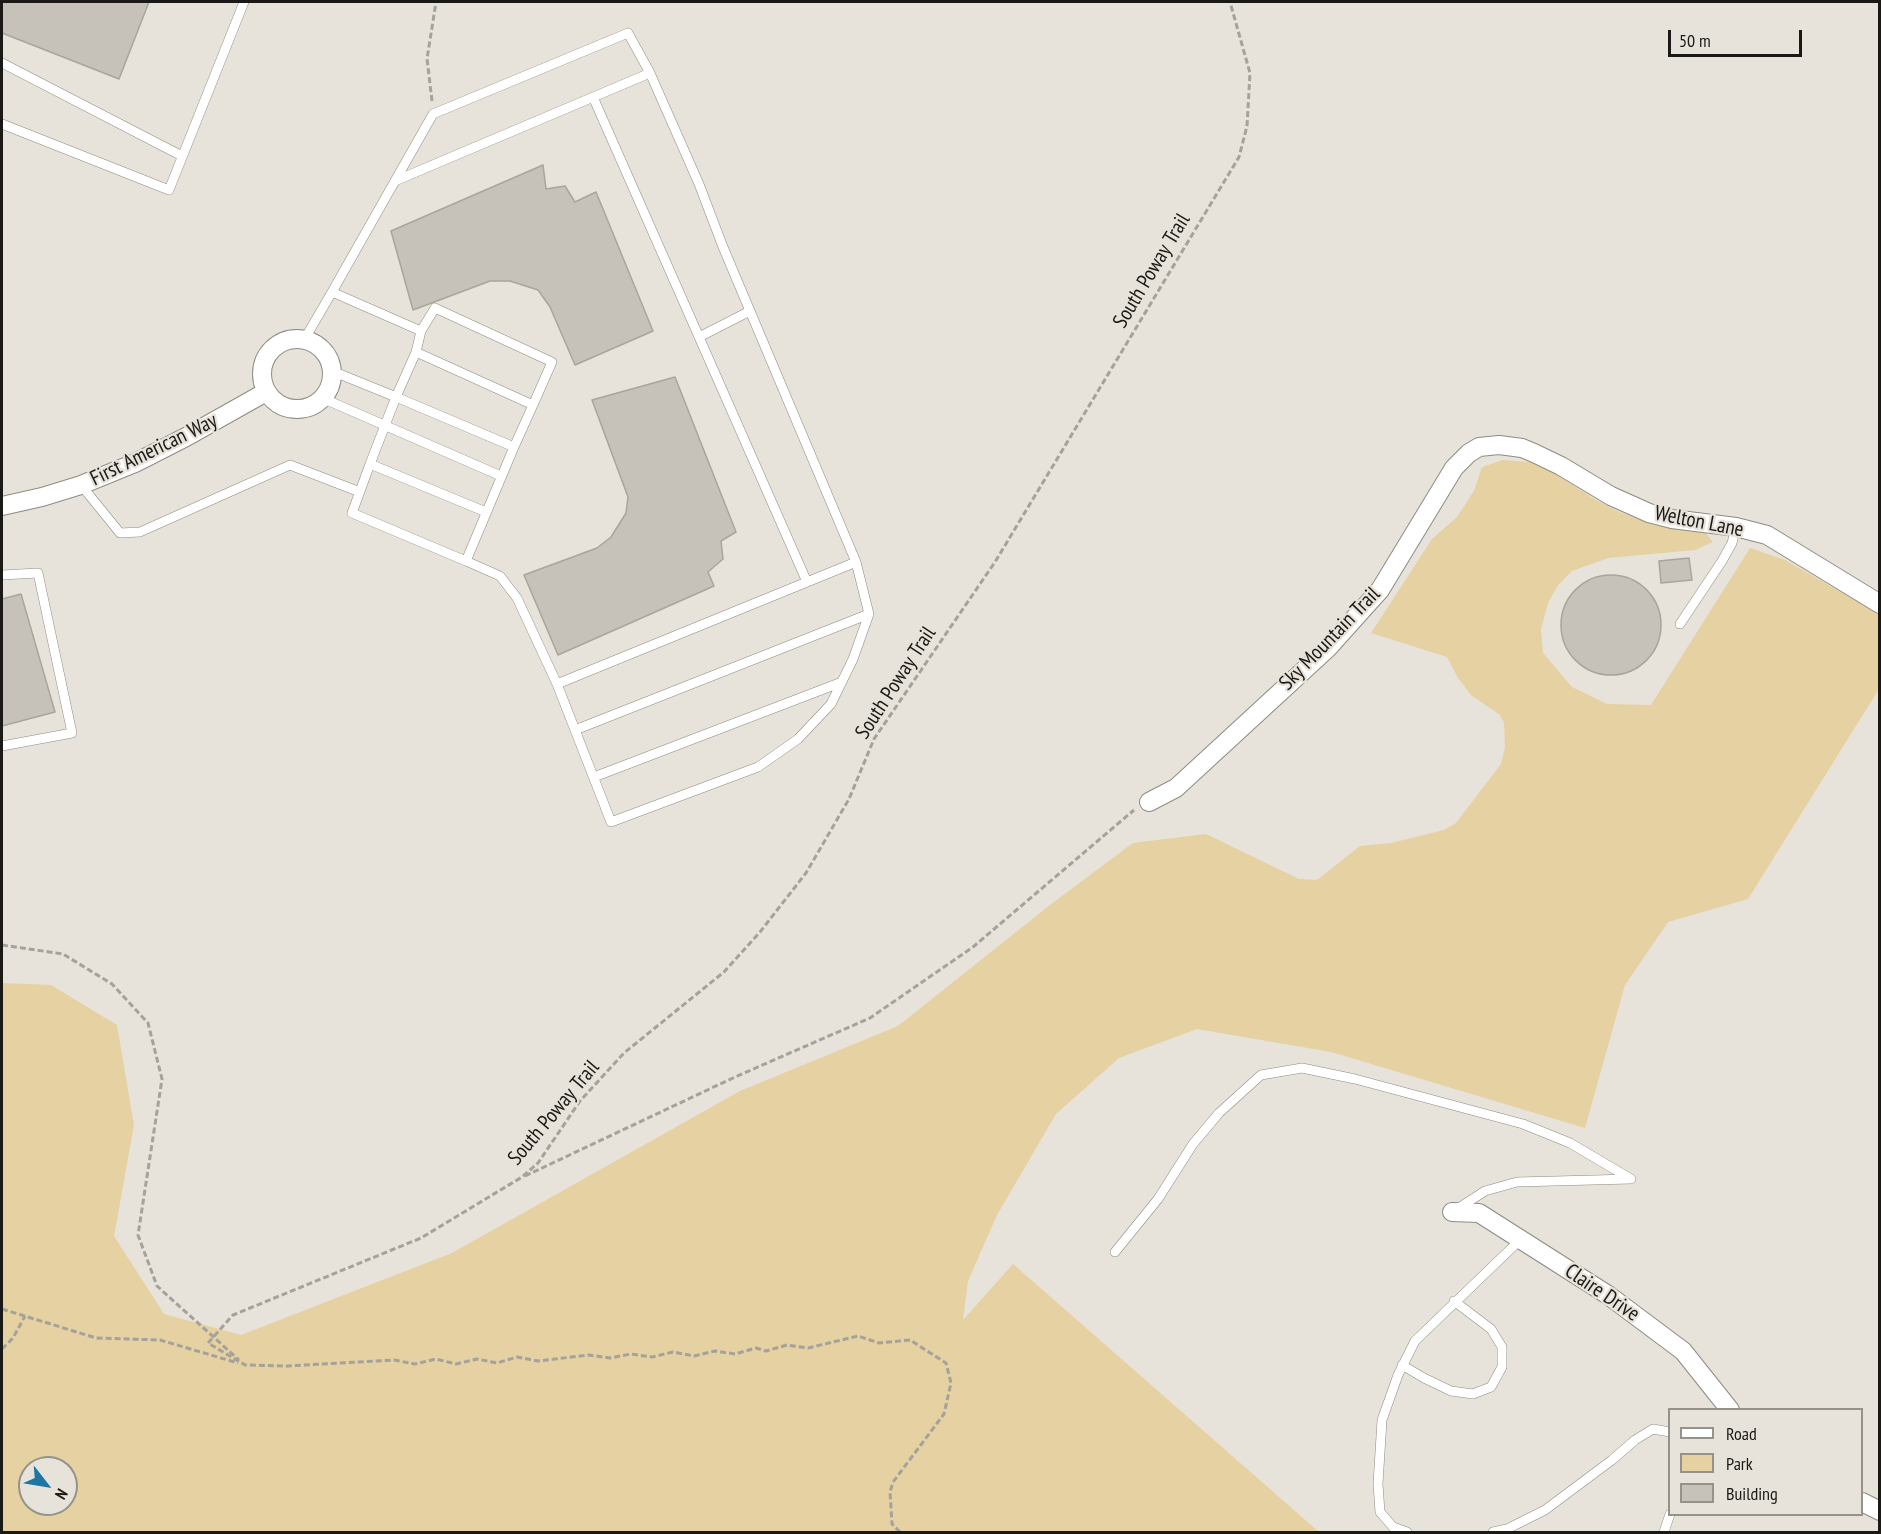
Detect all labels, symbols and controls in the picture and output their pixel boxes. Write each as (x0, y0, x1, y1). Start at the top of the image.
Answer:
scale bar (1671, 18, 1804, 56)
text: 50 m (1679, 29, 1711, 52)
street label: South Poway Trail (1108, 209, 1196, 333)
street label: First American Way (86, 408, 222, 492)
street label: Welton Lane (1652, 501, 1746, 543)
street label: Sky Mountain Trail (1274, 582, 1386, 696)
street label: South Poway Trail (850, 622, 942, 744)
street label: South Poway Trail (503, 1056, 605, 1170)
street label: Claire Drive (1560, 1259, 1644, 1327)
legend (1668, 1408, 1863, 1516)
text: Road (1726, 1422, 1757, 1445)
text: Park (1726, 1452, 1753, 1475)
north arrow (18, 1456, 78, 1516)
text: Building (1726, 1482, 1778, 1505)
text: N (51, 1485, 73, 1503)

